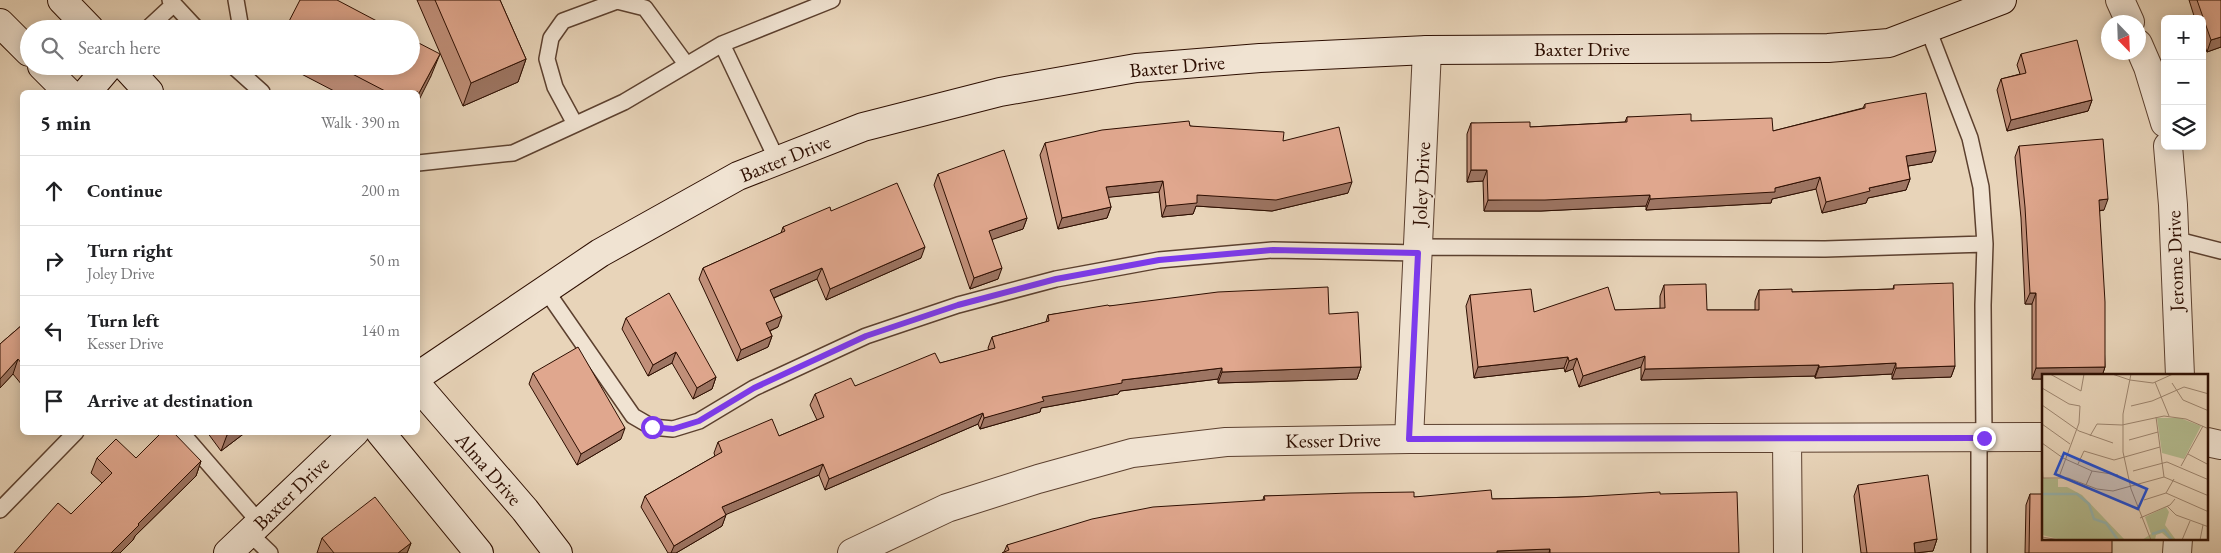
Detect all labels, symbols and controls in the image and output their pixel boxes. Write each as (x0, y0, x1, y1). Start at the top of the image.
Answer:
north arrow (2101, 15, 2146, 60)
map controls (2161, 15, 2206, 150)
button: + (2161, 15, 2206, 60)
search box (20, 20, 420, 75)
icon: search (38, 34, 66, 62)
text: Search here (78, 35, 160, 60)
street label: Baxter Drive (1534, 36, 1630, 62)
street label: Baxter Drive (1128, 49, 1226, 83)
button: − (2161, 60, 2206, 105)
button: layers (2161, 105, 2206, 150)
text: 5 min (40, 109, 91, 136)
text: Walk · 390 m (321, 112, 400, 133)
street label: Baxter Drive (736, 128, 834, 188)
street label: Joley Drive (1406, 141, 1436, 229)
icon: ahead (40, 177, 68, 205)
text: Continue (87, 178, 162, 203)
text: 200 m (361, 180, 400, 201)
street label: Jerome Drive (2160, 210, 2190, 314)
text: Turn right (87, 238, 173, 263)
icon: right (40, 247, 68, 275)
text: 50 m (369, 250, 400, 271)
text: Joley Drive (87, 263, 155, 284)
text: Turn left (87, 308, 159, 333)
icon: left (40, 317, 68, 345)
text: 140 m (361, 320, 400, 341)
text: Kesser Drive (87, 333, 163, 354)
inset map (2042, 374, 2208, 540)
icon: arrive (40, 387, 68, 415)
text: Arrive at destination (87, 388, 253, 413)
route start (641, 416, 664, 439)
street label: Alma Drive (449, 426, 528, 511)
street label: Kesser Drive (1285, 426, 1381, 454)
route end (1973, 427, 1996, 450)
street label: Baxter Drive (248, 450, 335, 536)

